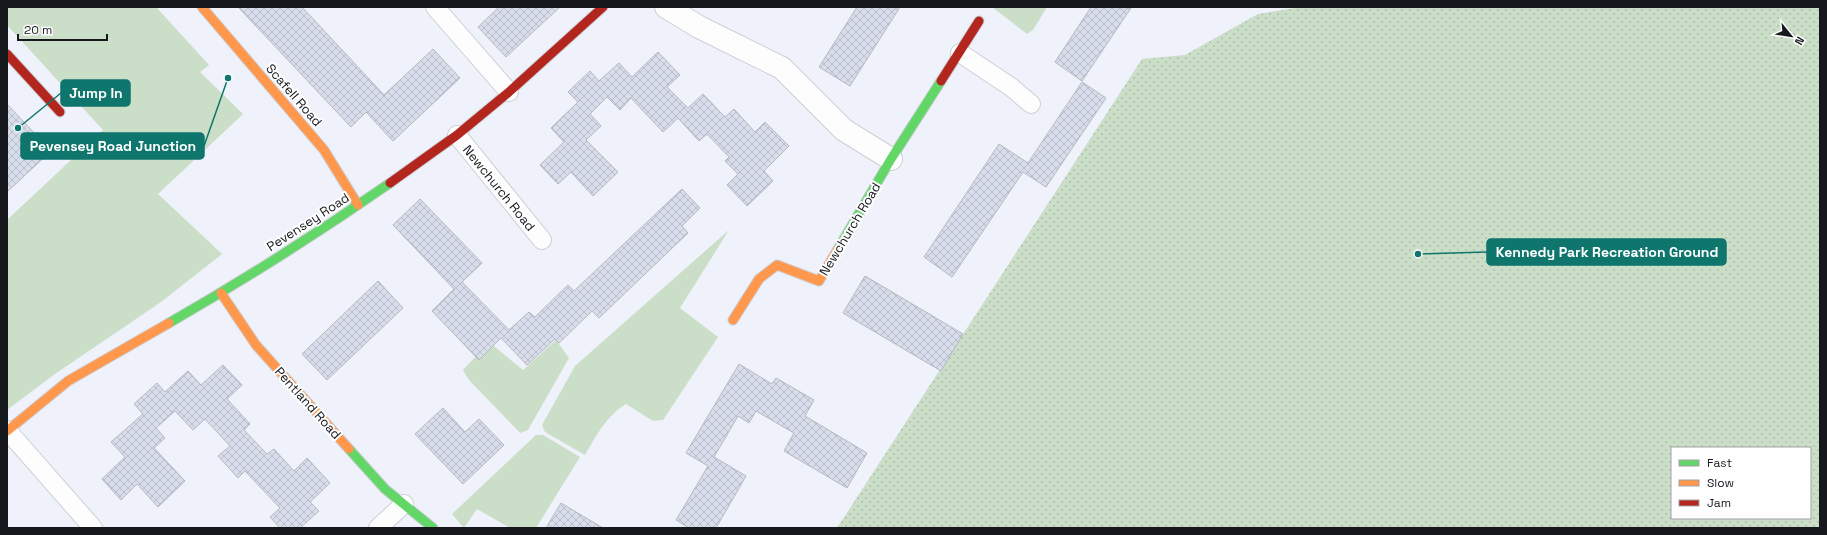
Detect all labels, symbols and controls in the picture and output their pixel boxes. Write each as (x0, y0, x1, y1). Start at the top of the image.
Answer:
scale bar (18, 16, 107, 42)
north arrow (1771, 16, 1811, 56)
text: 20 m (24, 22, 52, 38)
text: N (1792, 34, 1808, 48)
street label: Scafell Road (262, 60, 326, 130)
callout: Jump In (61, 80, 130, 106)
text: Jump In (69, 84, 123, 102)
callout: Pevensey Road Junction (21, 133, 204, 159)
text: Pevensey Road Junction (30, 137, 196, 155)
street label: Newchurch Road (459, 142, 539, 234)
street label: Newchurch Road (815, 179, 885, 279)
street label: Pevensey Road (263, 189, 353, 255)
callout: Kennedy Park Recreation Ground (1487, 239, 1726, 265)
text: Kennedy Park Recreation Ground (1496, 243, 1718, 261)
street label: Pentland Road (271, 363, 345, 443)
legend (1671, 447, 1811, 519)
text: Fast (1707, 455, 1732, 471)
text: Slow (1707, 475, 1734, 491)
text: Jam (1707, 495, 1731, 511)

